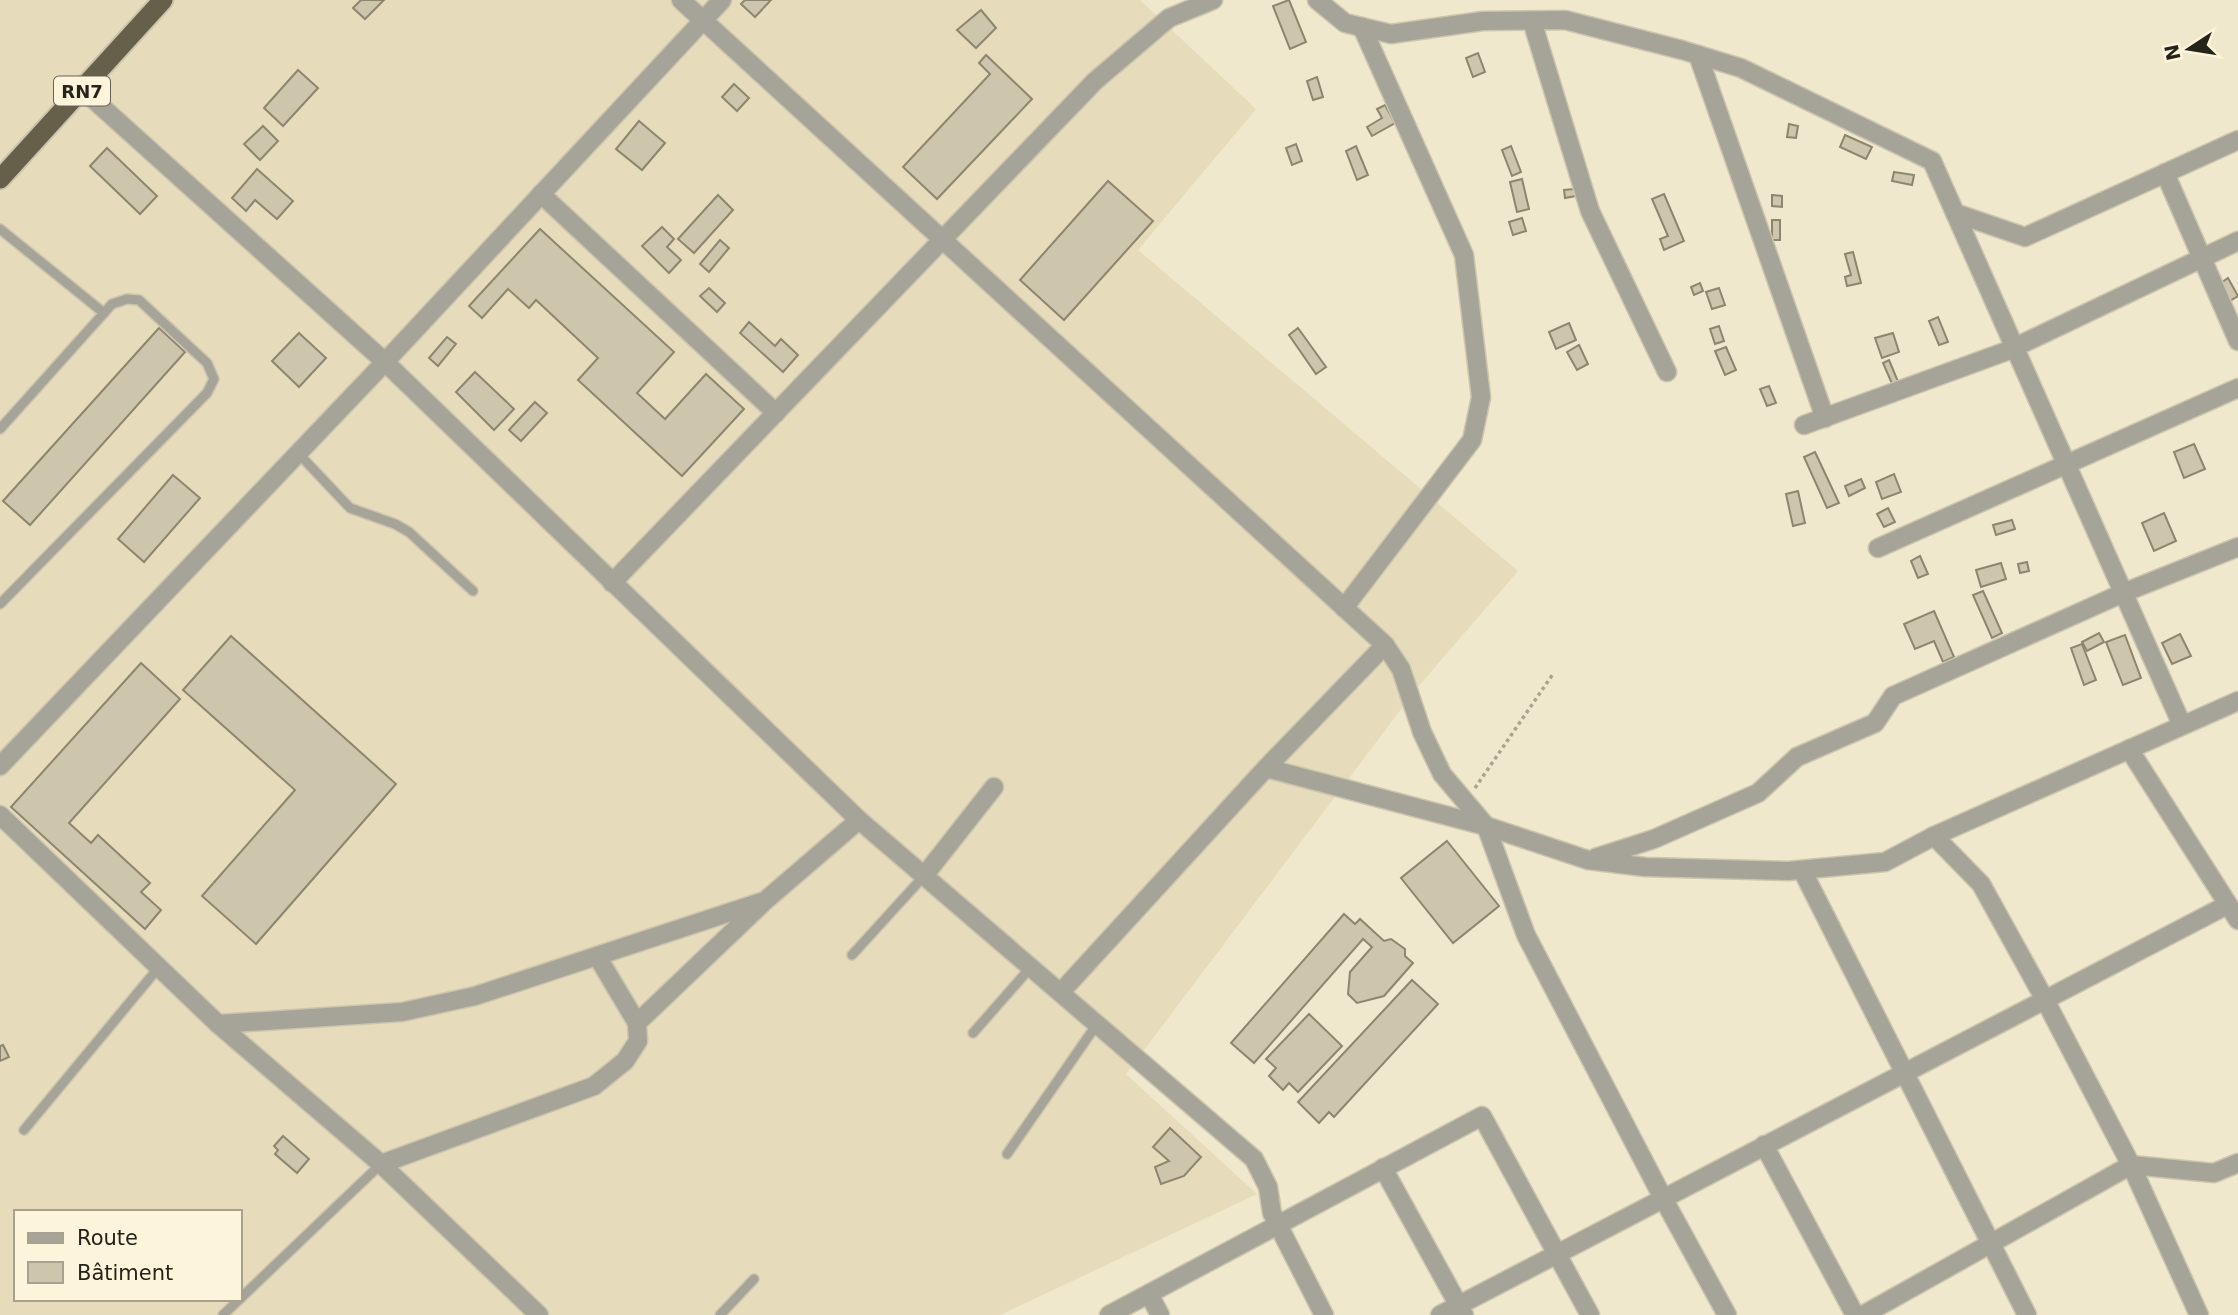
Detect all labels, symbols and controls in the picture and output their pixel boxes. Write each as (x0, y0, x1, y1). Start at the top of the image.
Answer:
north arrow (2154, 14, 2224, 84)
text: N (2160, 42, 2185, 63)
road number: RN7 (54, 76, 110, 106)
legend (14, 1210, 242, 1301)
text: Route (77, 1226, 138, 1250)
text: Bâtiment (77, 1261, 173, 1285)

